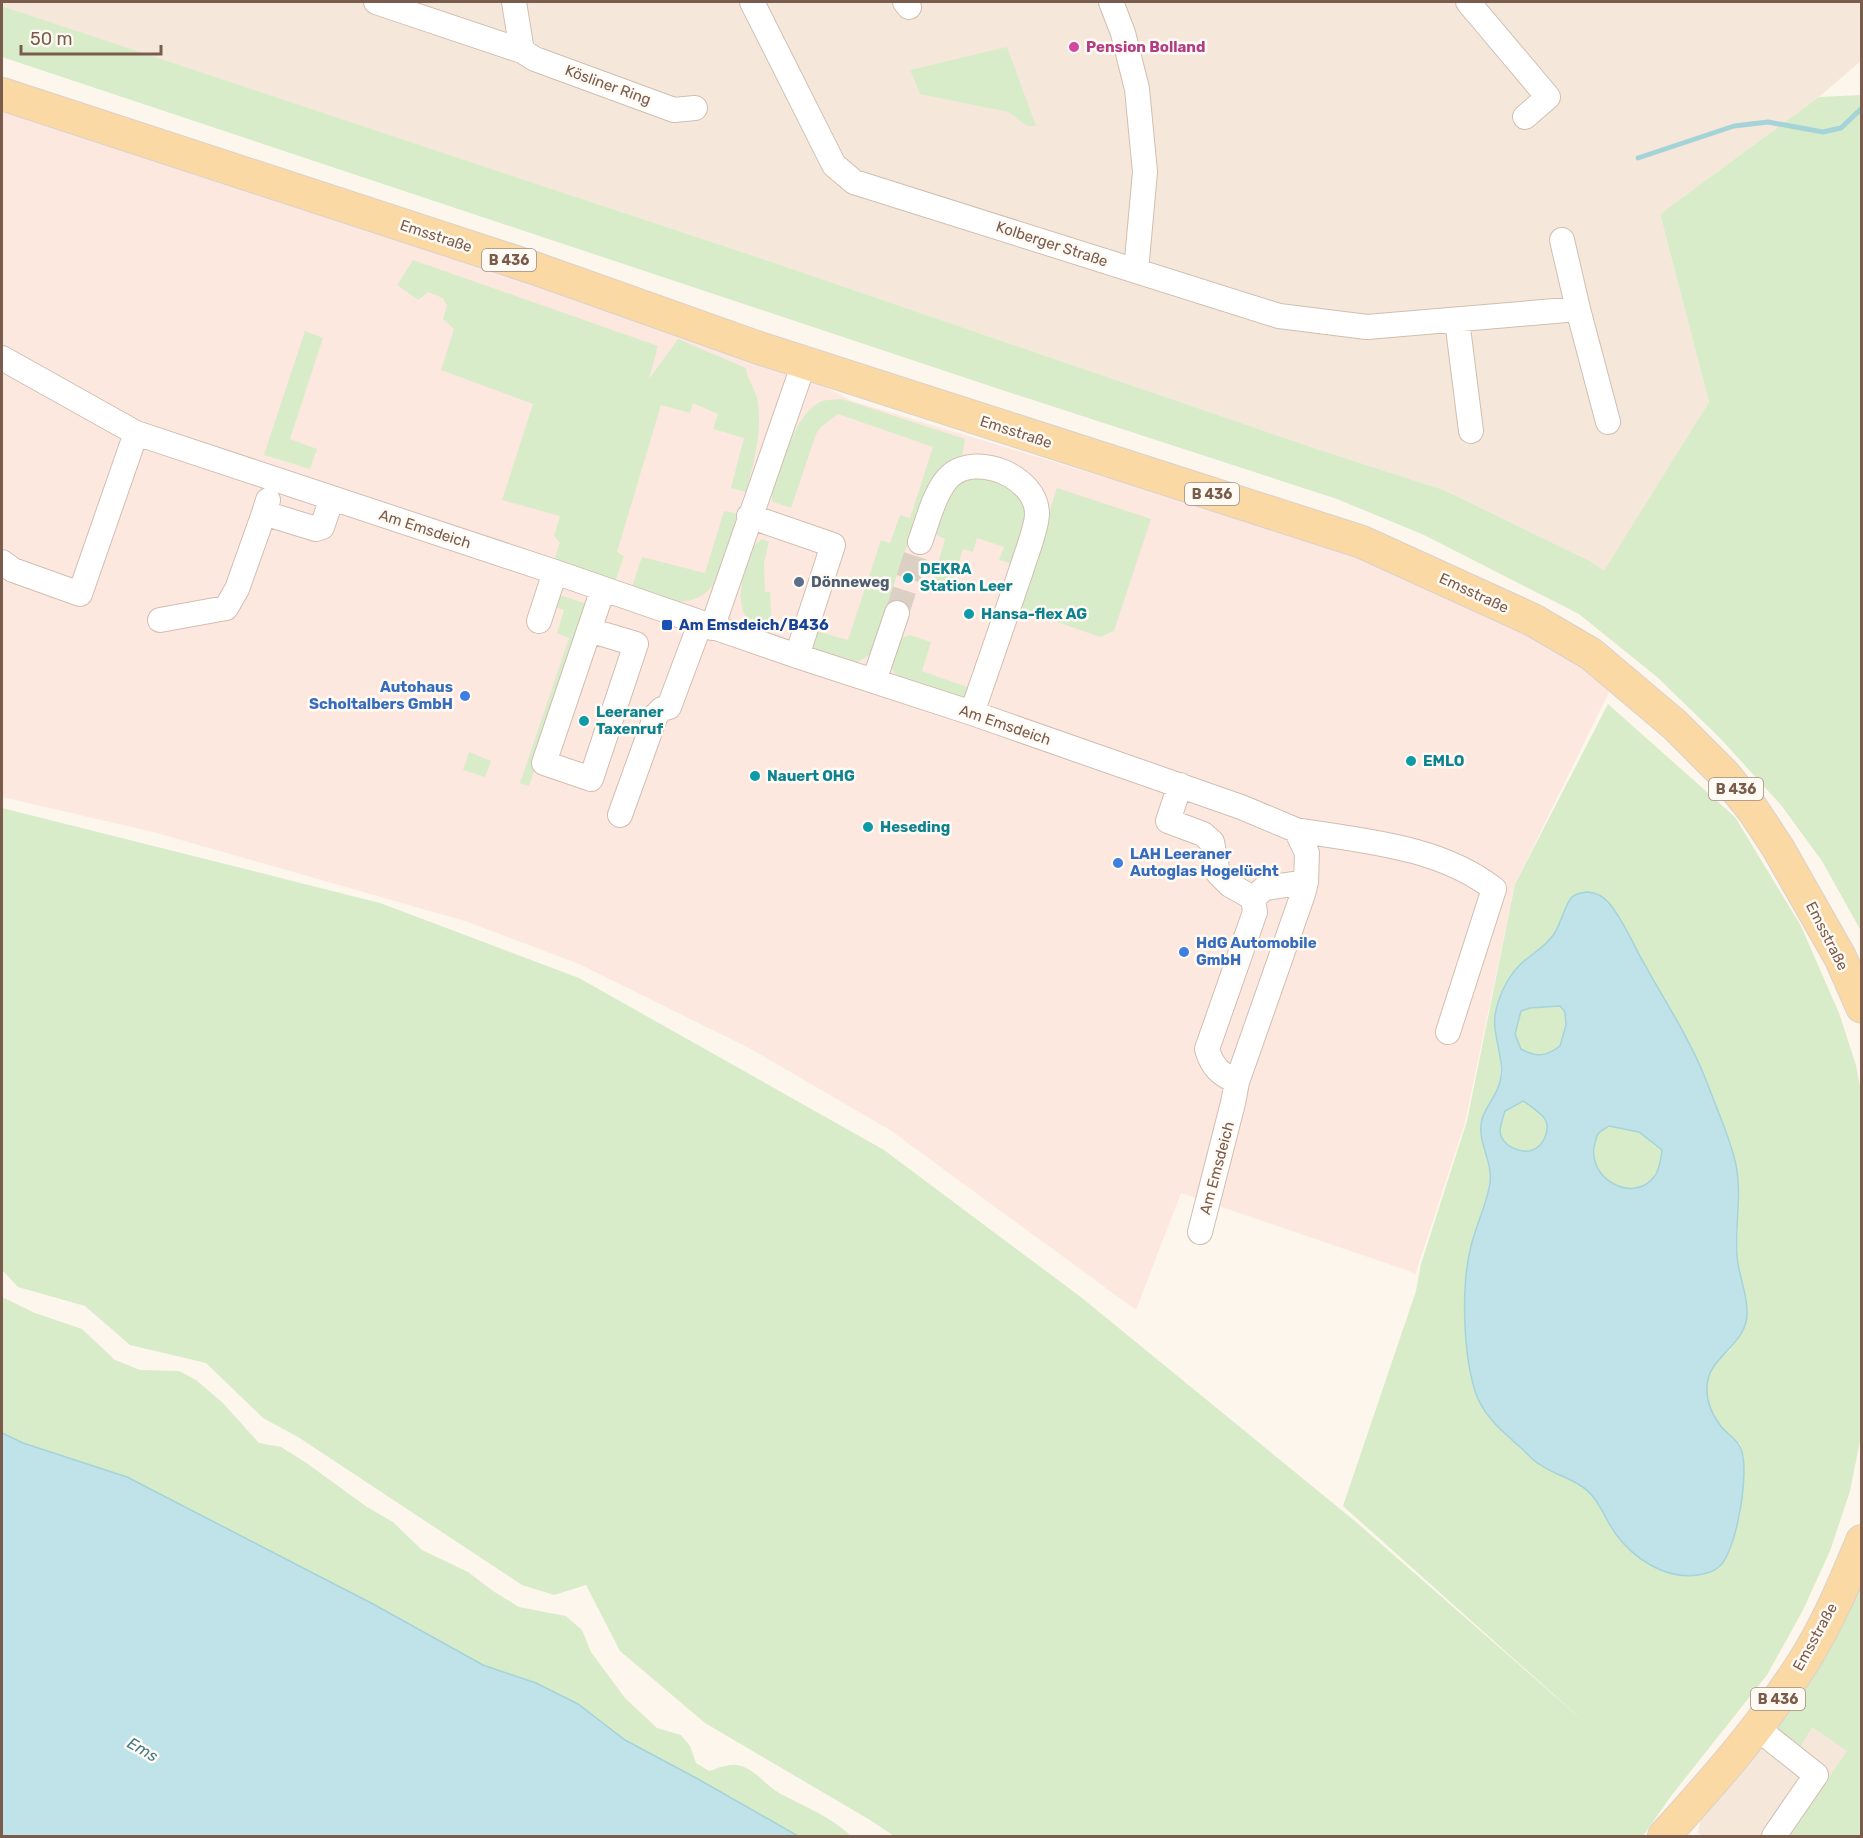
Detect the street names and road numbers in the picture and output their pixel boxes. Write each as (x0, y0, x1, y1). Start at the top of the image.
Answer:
street label: Kösliner Ring (563, 61, 653, 109)
street label: Emsstraße (398, 216, 474, 256)
street label: Kolberger Straße (994, 217, 1110, 271)
road number: B 436 (482, 249, 536, 271)
street label: Emsstraße (978, 412, 1054, 452)
road number: B 436 (1185, 483, 1239, 505)
street label: Am Emsdeich (377, 506, 473, 552)
street label: Emsstraße (1436, 569, 1512, 617)
street label: Am Emsdeich (957, 701, 1053, 749)
road number: B 436 (1709, 778, 1763, 800)
street label: Emsstraße (1802, 899, 1852, 973)
street label: Am Emsdeich (1196, 1120, 1238, 1216)
street label: Emsstraße (1789, 1600, 1841, 1674)
road number: B 436 (1751, 1688, 1805, 1710)

